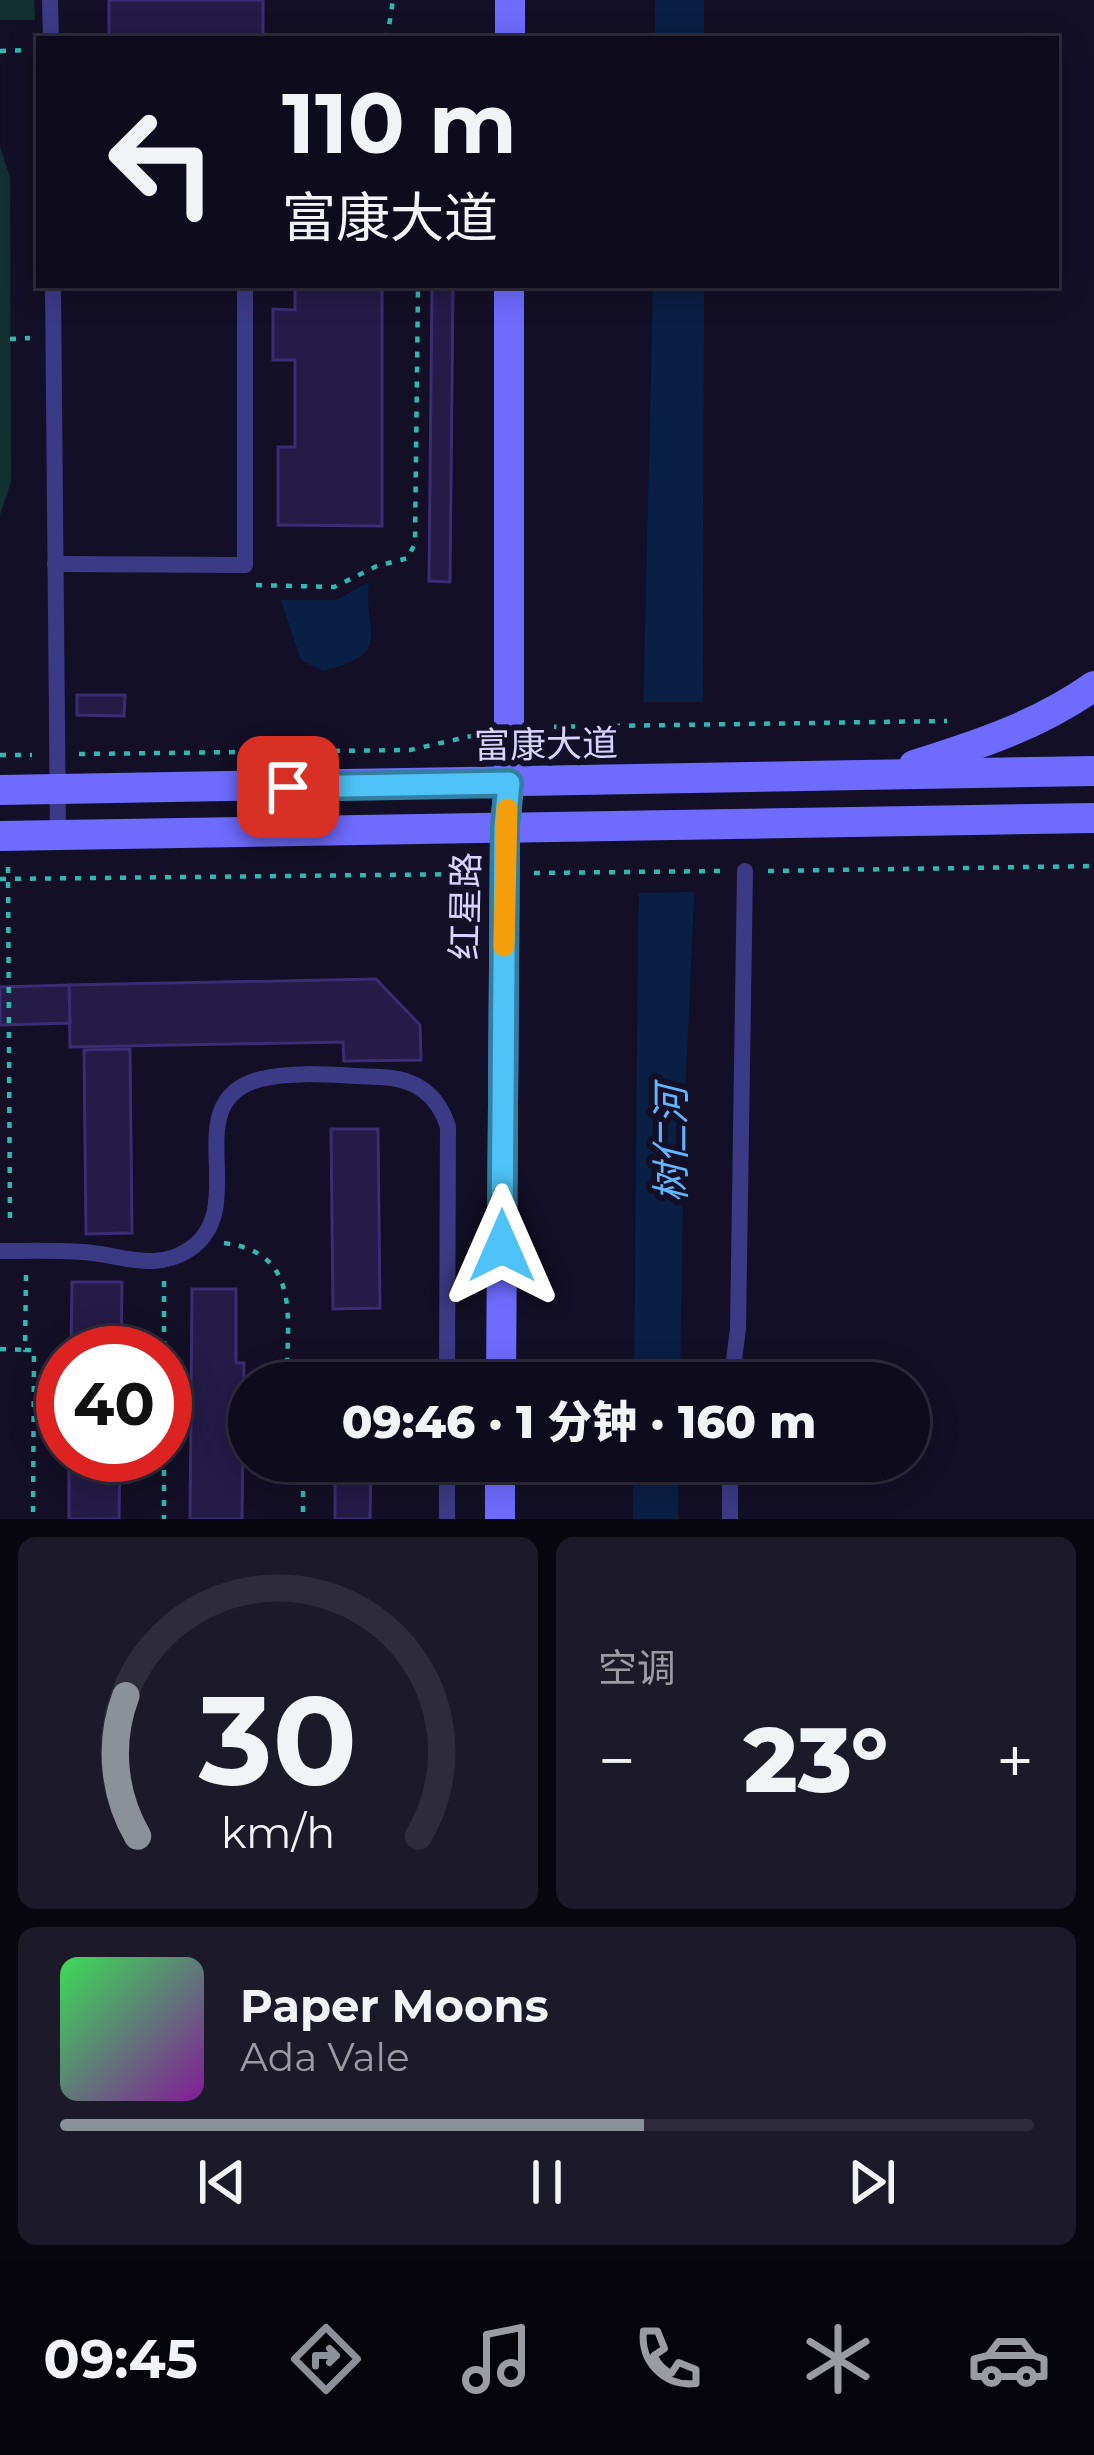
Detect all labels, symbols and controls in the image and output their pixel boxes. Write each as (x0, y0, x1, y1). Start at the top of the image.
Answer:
text: 110 m (282, 72, 517, 174)
icon: left (84, 84, 240, 240)
text: 富康大道 (282, 185, 498, 251)
street label: 富康大道 (474, 721, 618, 767)
pin (237, 736, 339, 838)
icon: arrive (255, 754, 321, 820)
street label: 红星路 (442, 852, 488, 960)
water label: 树仁河 (647, 1079, 695, 1203)
position arrow (439, 1183, 565, 1309)
speed limit sign: 40 (36, 1326, 192, 1482)
text: 09:46 · 1 分钟 · 160 m (342, 1394, 816, 1449)
text: 空调 (598, 1644, 676, 1692)
text: 30 (198, 1664, 357, 1816)
text: 23° (744, 1705, 888, 1815)
text: − (598, 1720, 636, 1801)
text: + (996, 1720, 1034, 1801)
text: km/h (221, 1806, 335, 1859)
text: Paper Moons (240, 1978, 549, 2033)
text: Ada Vale (240, 2033, 410, 2081)
icon: previous (189, 2149, 255, 2215)
icon: pause (514, 2149, 580, 2215)
icon: next (839, 2149, 905, 2215)
icon: directions (284, 2317, 368, 2401)
icon: music (455, 2317, 539, 2401)
icon: phone (626, 2317, 710, 2401)
icon: climate (796, 2317, 880, 2401)
icon: car (967, 2317, 1051, 2401)
text: 09:45 (43, 2326, 198, 2392)

